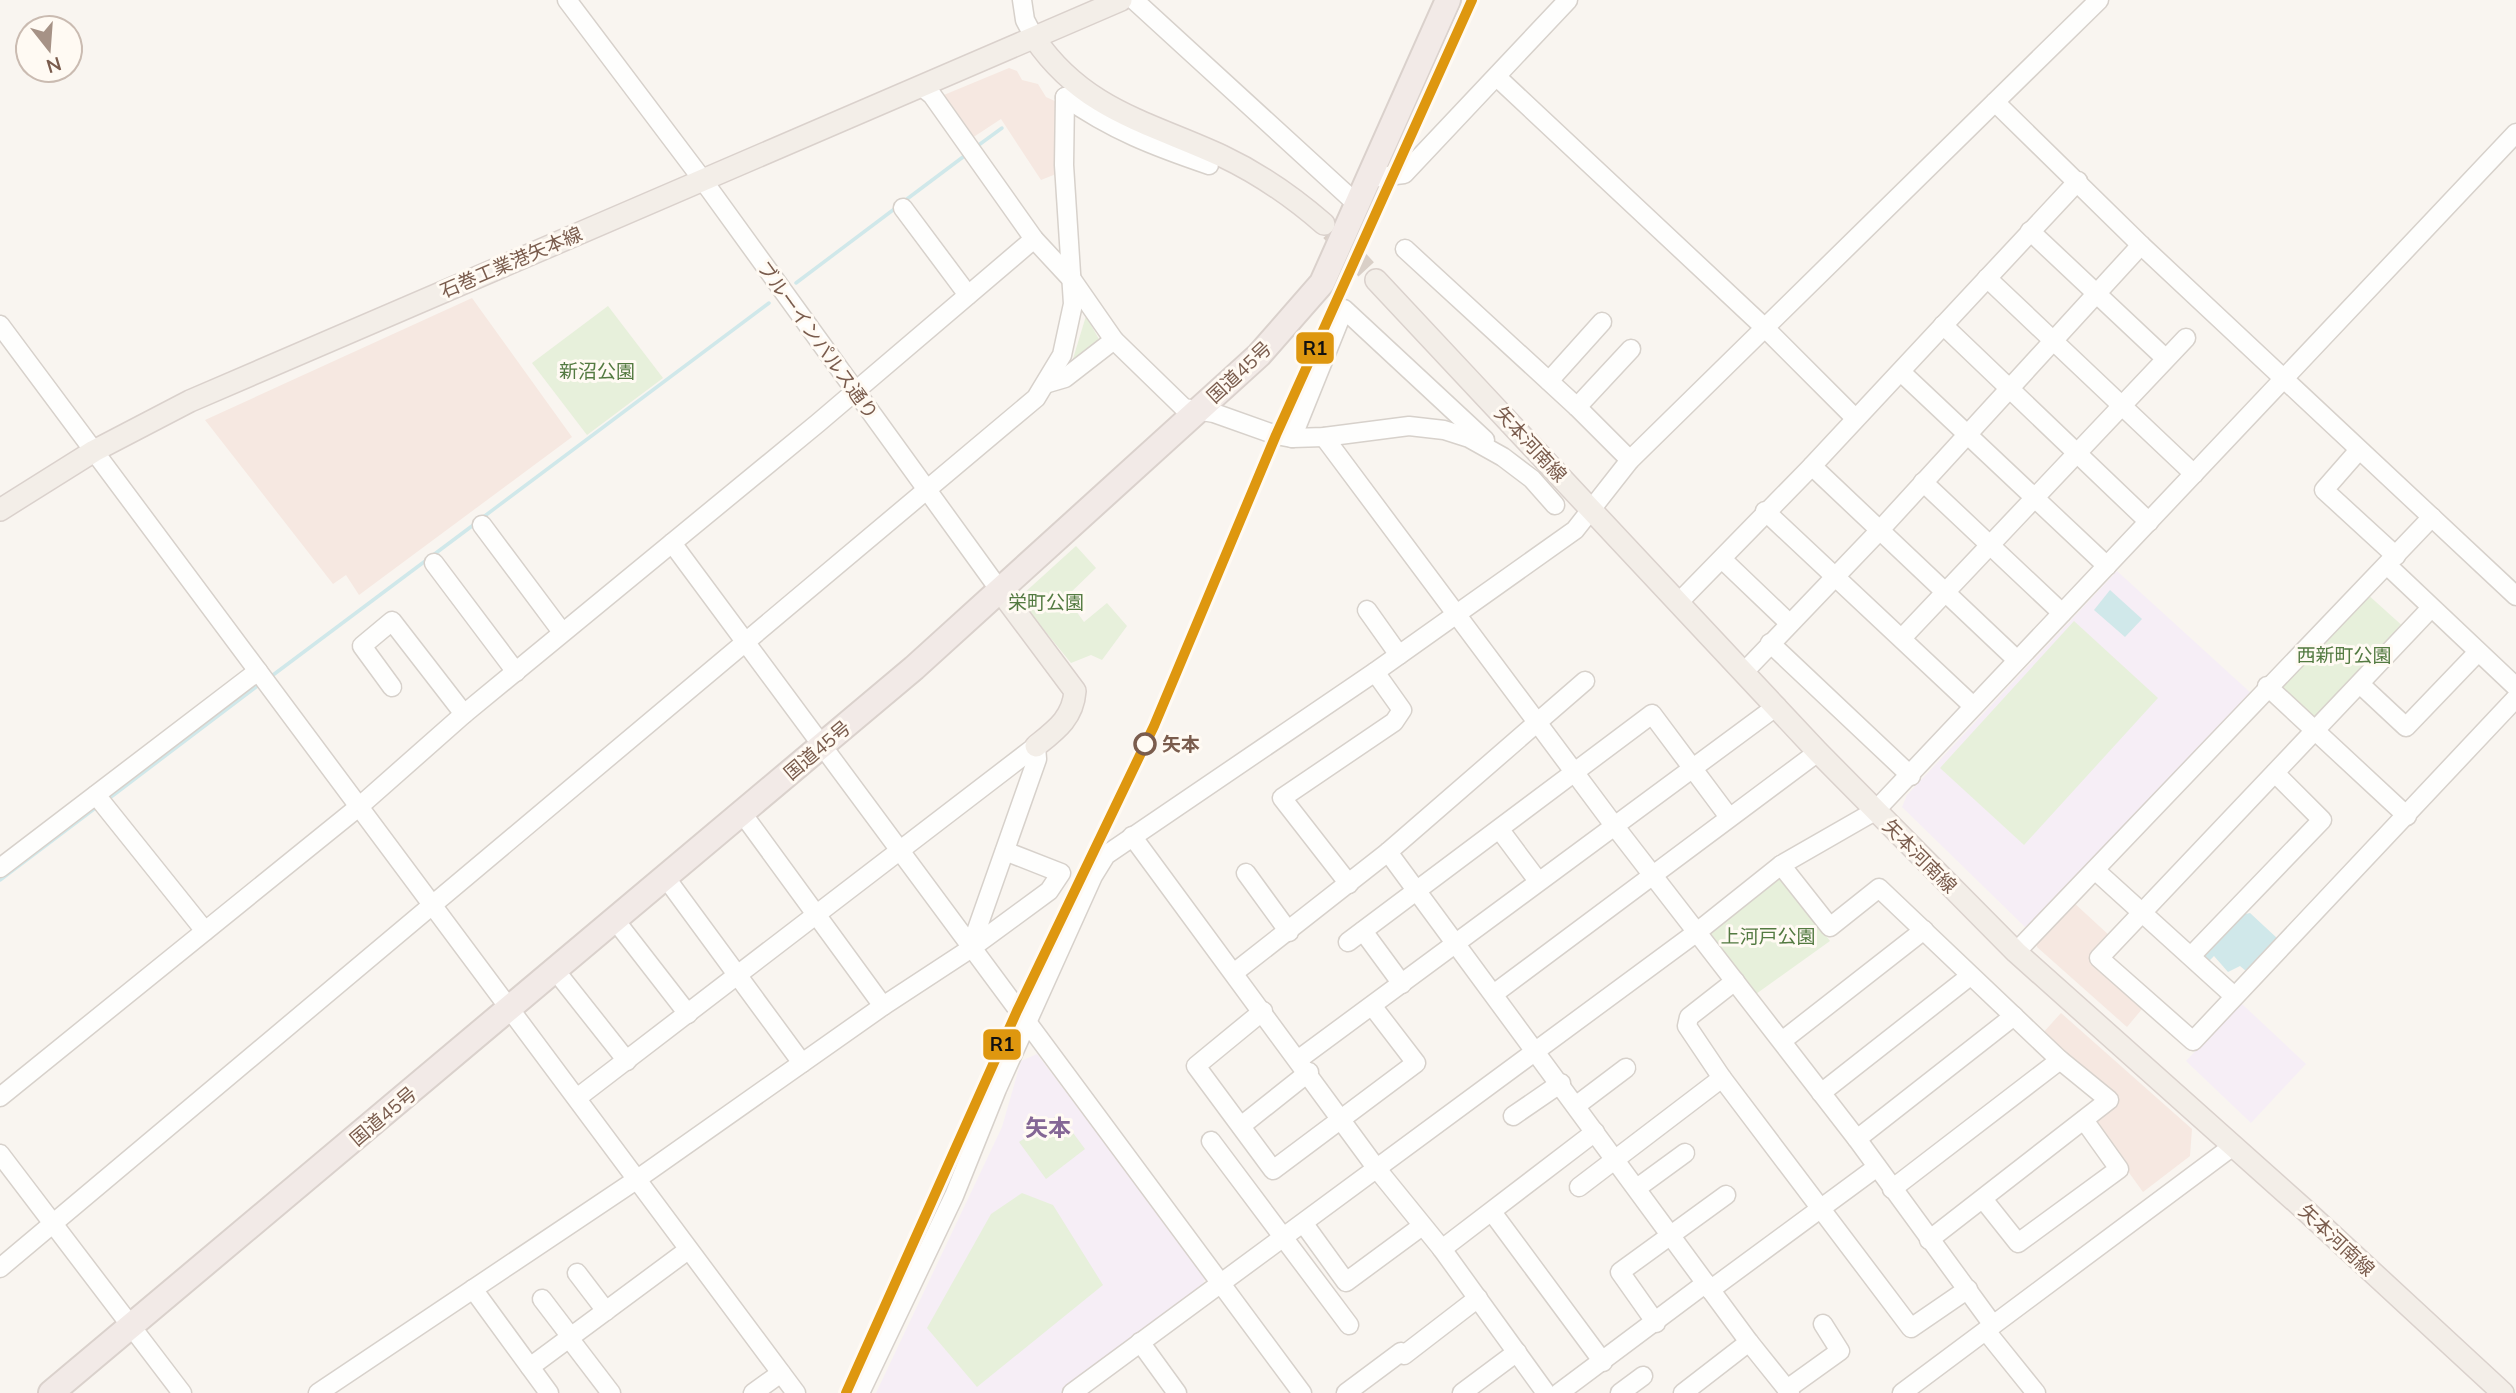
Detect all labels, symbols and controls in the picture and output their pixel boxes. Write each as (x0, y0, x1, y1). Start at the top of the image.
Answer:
north arrow (14, 14, 84, 84)
text: N (44, 52, 64, 79)
street label: 石巻工業港矢本線 (436, 221, 586, 303)
street label: ブルーインパルス通り (752, 256, 884, 424)
line badge: R1 (1295, 331, 1335, 365)
street label: 国道45号 (1202, 336, 1276, 408)
text: R1 (1303, 336, 1327, 360)
park label: 新沼公園 (559, 359, 635, 383)
street label: 矢本河南線 (1490, 401, 1572, 487)
park label: 栄町公園 (1008, 590, 1084, 614)
park label: 西新町公園 (2296, 643, 2392, 667)
street label: 国道45号 (779, 715, 855, 785)
place label: 矢本 (1162, 732, 1200, 756)
marker: 矢本 (1134, 733, 1156, 755)
street label: 矢本河南線 (1878, 814, 1962, 898)
park label: 上河戸公園 (1720, 924, 1816, 948)
line badge: R1 (982, 1028, 1022, 1061)
text: R1 (990, 1032, 1014, 1056)
street label: 国道45号 (345, 1081, 421, 1151)
district label: 矢本 (1025, 1113, 1071, 1142)
street label: 矢本河南線 (2294, 1199, 2380, 1281)

